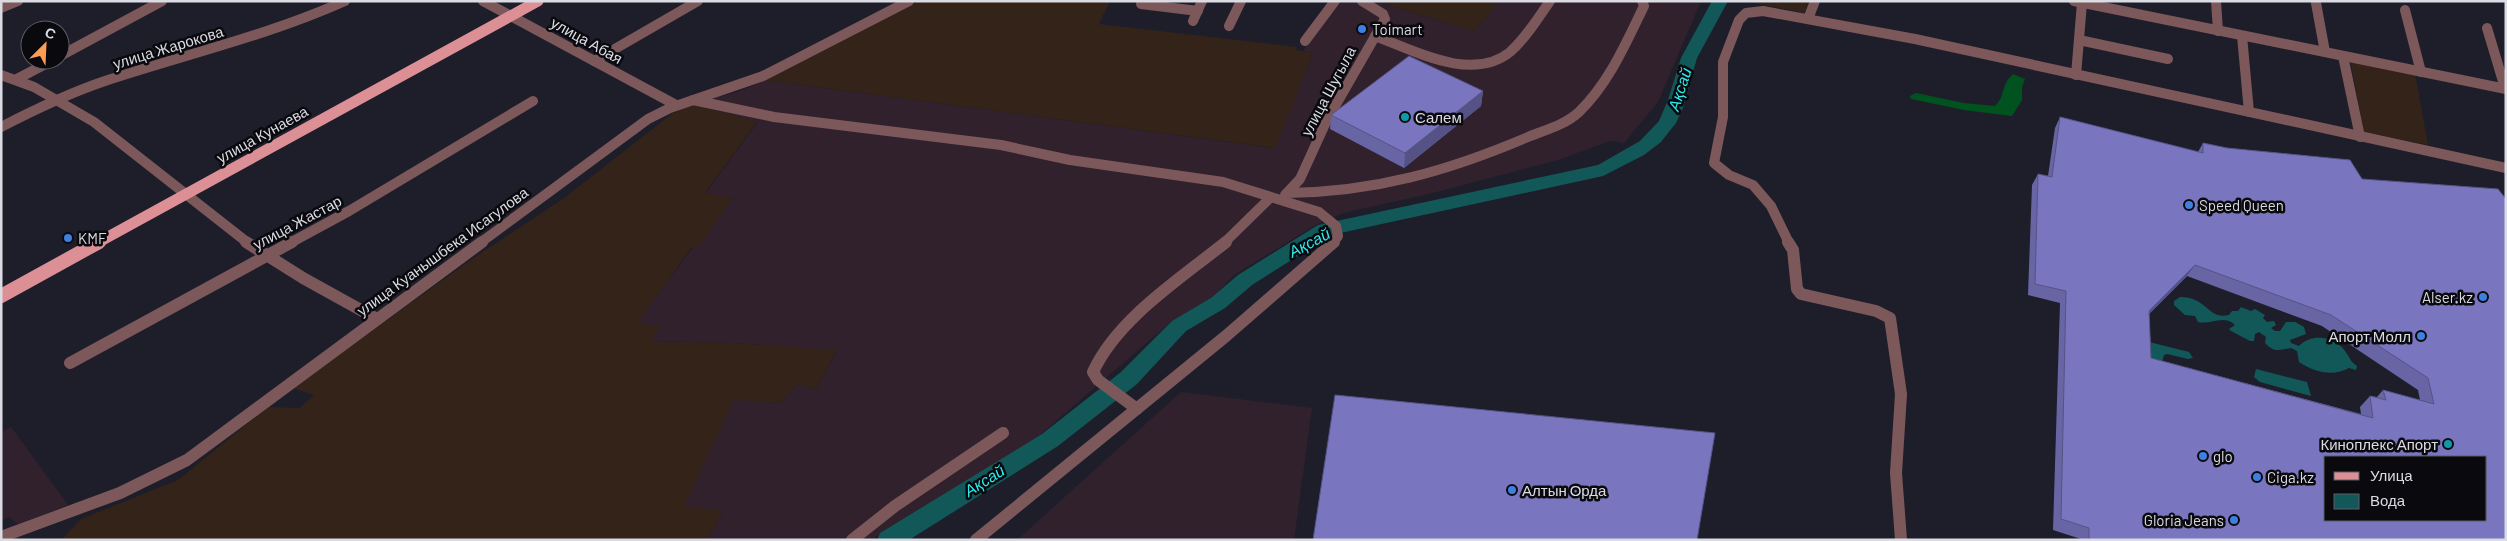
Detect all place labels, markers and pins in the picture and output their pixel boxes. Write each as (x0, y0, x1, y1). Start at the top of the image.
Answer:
place label: Toimart (1372, 20, 1423, 38)
marker: Toimart (1356, 23, 1368, 35)
place label: Салем (1415, 108, 1462, 126)
marker: Салем (1399, 111, 1411, 123)
place label: Speed Queen (2199, 196, 2284, 214)
marker: Speed Queen (2183, 199, 2195, 211)
place label: KMF (78, 229, 107, 247)
marker: KMF (62, 232, 74, 244)
place label: Alser.kz (2422, 288, 2473, 306)
marker: Alser.kz (2477, 291, 2489, 303)
place label: Апорт Молл (2328, 327, 2411, 345)
marker: Апорт Молл (2415, 330, 2427, 342)
place label: Киноплекс Апорт (2320, 435, 2438, 453)
marker: Киноплекс Апорт (2442, 438, 2454, 450)
place label: glo (2213, 447, 2233, 465)
marker: glo (2197, 450, 2209, 462)
place label: Ciga.kz (2267, 468, 2314, 486)
marker: Ciga.kz (2251, 471, 2263, 483)
place label: Алтын Орда (1522, 481, 1607, 499)
marker: Алтын Орда (1506, 484, 1518, 496)
place label: Gloria Jeans (2144, 511, 2224, 529)
marker: Gloria Jeans (2228, 514, 2240, 526)

